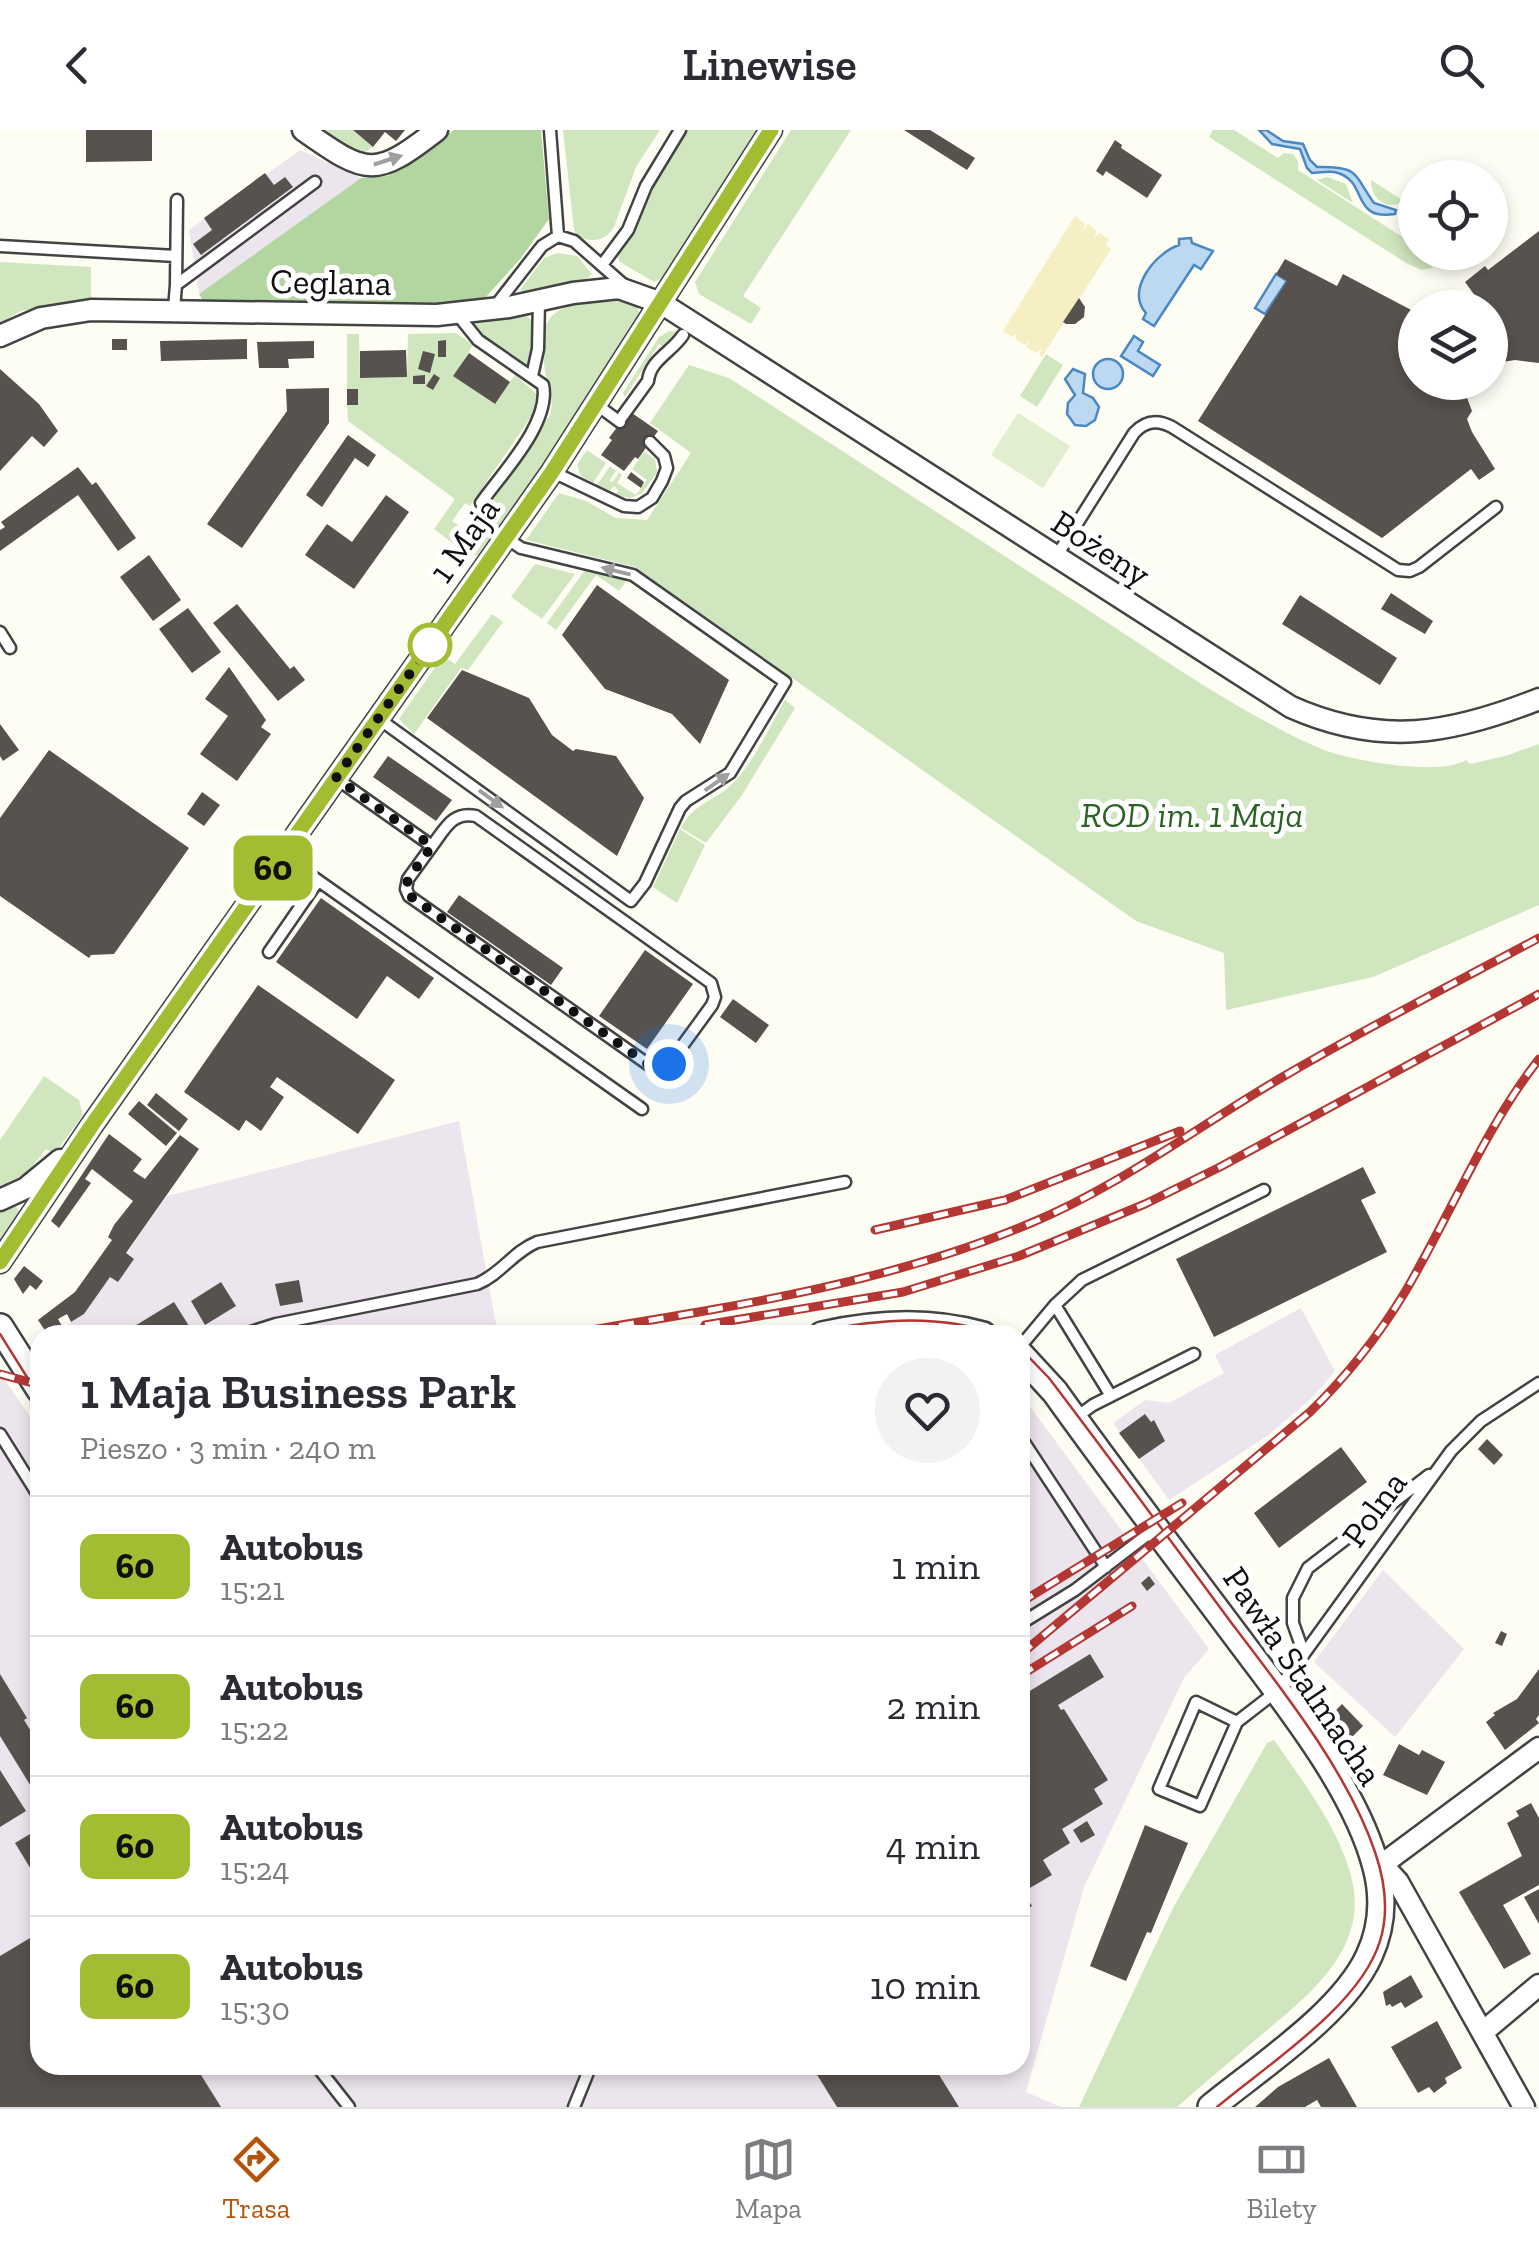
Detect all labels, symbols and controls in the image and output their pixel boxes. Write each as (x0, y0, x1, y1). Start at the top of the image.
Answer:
icon: back (50, 38, 105, 93)
text: Linewise (682, 38, 857, 92)
icon: search (1434, 38, 1489, 93)
one-way arrow (373, 152, 403, 167)
map controls (1398, 160, 1508, 400)
button: locate (1398, 160, 1508, 270)
street label: Ceglana (270, 260, 392, 304)
button: layers (1398, 290, 1508, 400)
street label: 1 Maja (420, 489, 508, 591)
street label: Bożeny (1044, 501, 1158, 595)
one-way arrow (600, 563, 631, 578)
unlabelled marker (409, 624, 451, 666)
one-way arrow (704, 773, 730, 792)
one-way arrow (477, 789, 504, 808)
park label: ROD im. 1 Maja (1081, 794, 1303, 836)
line badge: 60 (228, 836, 318, 900)
text: 60 (254, 847, 292, 889)
your location (644, 1039, 694, 1089)
button: heart (875, 1358, 980, 1463)
text: 1 Maja Business Park (80, 1363, 516, 1420)
text: Pieszo · 3 min · 240 m (80, 1429, 376, 1467)
street label: Polna (1332, 1463, 1416, 1555)
text: Autobus (220, 1524, 363, 1570)
text: 1 min (892, 1543, 980, 1589)
text: 60 (116, 1545, 154, 1587)
street label: Pawła Stalmacha (1214, 1559, 1392, 1793)
text: 15:21 (220, 1570, 285, 1608)
text: Autobus (220, 1664, 363, 1710)
text: 2 min (887, 1683, 980, 1729)
text: 60 (116, 1685, 154, 1727)
text: 15:22 (220, 1710, 289, 1748)
text: Autobus (220, 1804, 363, 1850)
text: 4 min (886, 1823, 980, 1869)
text: 60 (116, 1825, 154, 1867)
text: 15:24 (220, 1850, 290, 1888)
text: Autobus (220, 1944, 363, 1990)
text: 10 min (870, 1963, 980, 2009)
text: 60 (116, 1965, 154, 2007)
text: 15:30 (220, 1990, 290, 2028)
tab: Trasa (222, 2132, 290, 2225)
tab: Mapa (735, 2132, 802, 2225)
tab: Bilety (1247, 2132, 1317, 2225)

